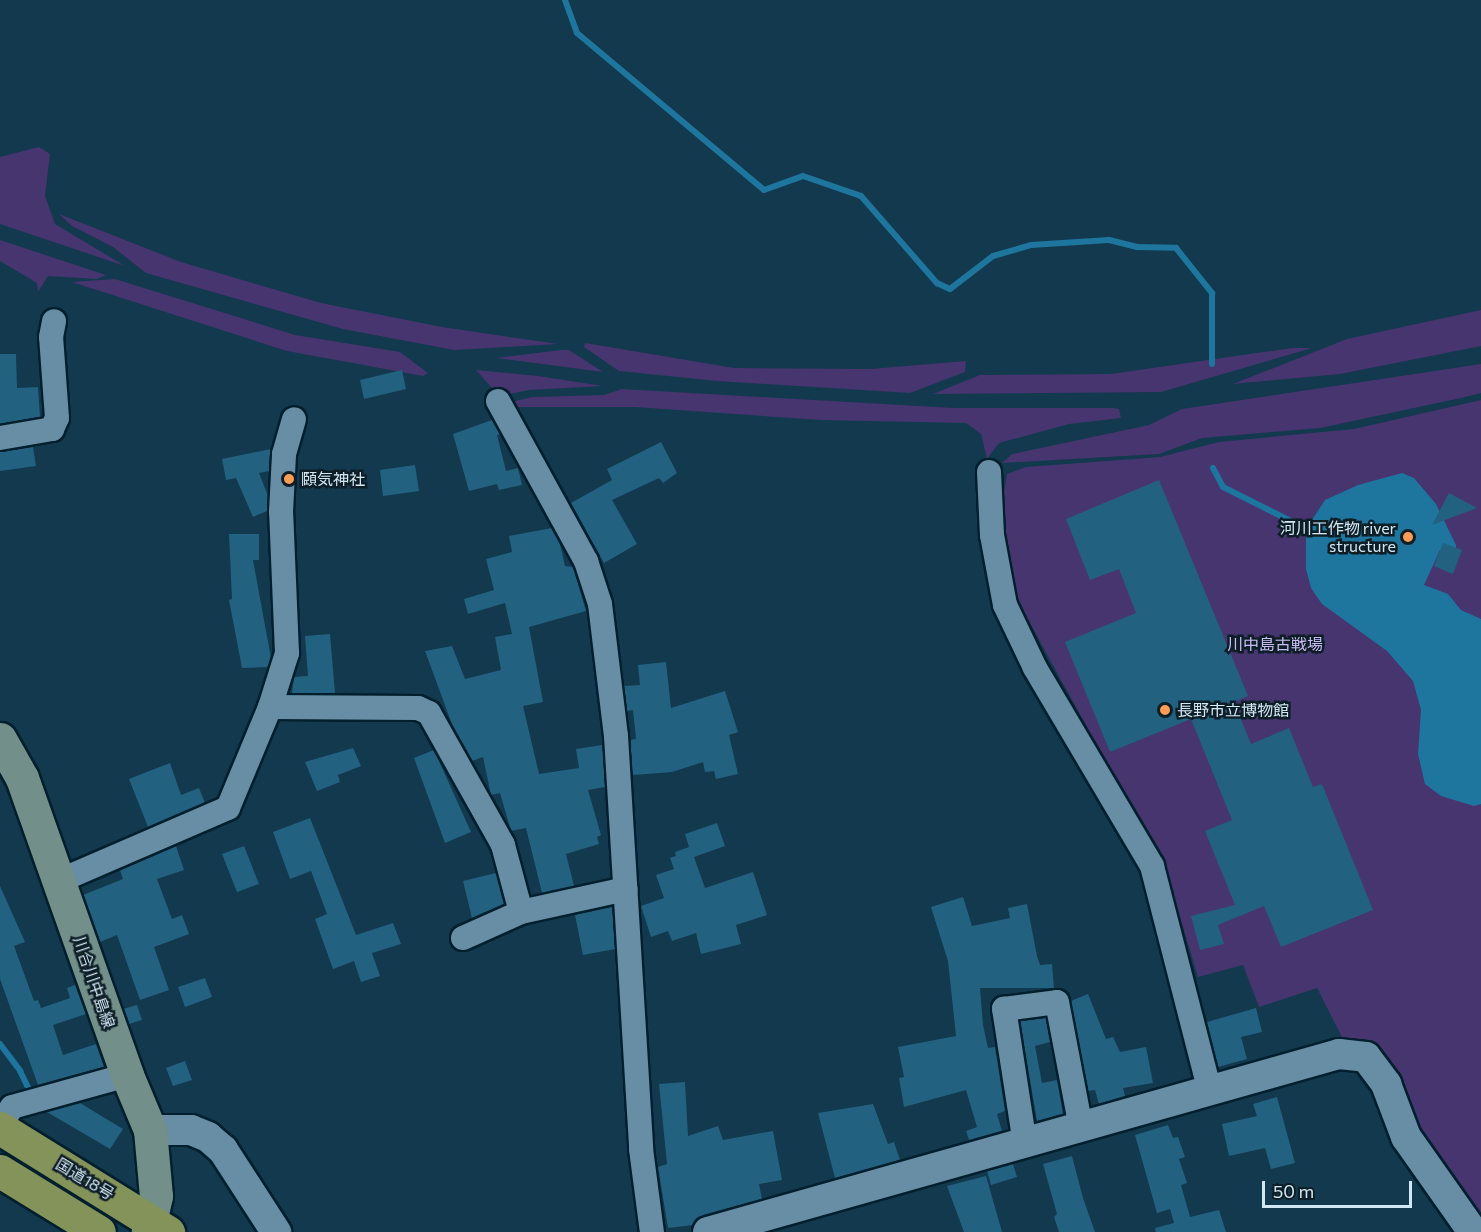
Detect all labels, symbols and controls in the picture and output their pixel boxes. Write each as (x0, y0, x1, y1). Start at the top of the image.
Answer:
place label: 頥気神社 (301, 469, 365, 489)
marker: 頥気神社 (282, 472, 296, 486)
place label: 河川工作物 river structure (1280, 518, 1396, 556)
marker: 河川工作物 river structure (1401, 530, 1415, 544)
park label: 川中島古戦場 (1227, 634, 1323, 654)
place label: 長野市立博物館 (1177, 700, 1289, 720)
marker: 長野市立博物館 (1158, 703, 1172, 717)
street label: 川合川中島線 (69, 933, 119, 1031)
street label: 国道18号 (52, 1154, 118, 1204)
scale bar (1265, 1169, 1415, 1207)
text: 50 m (1273, 1180, 1314, 1202)

